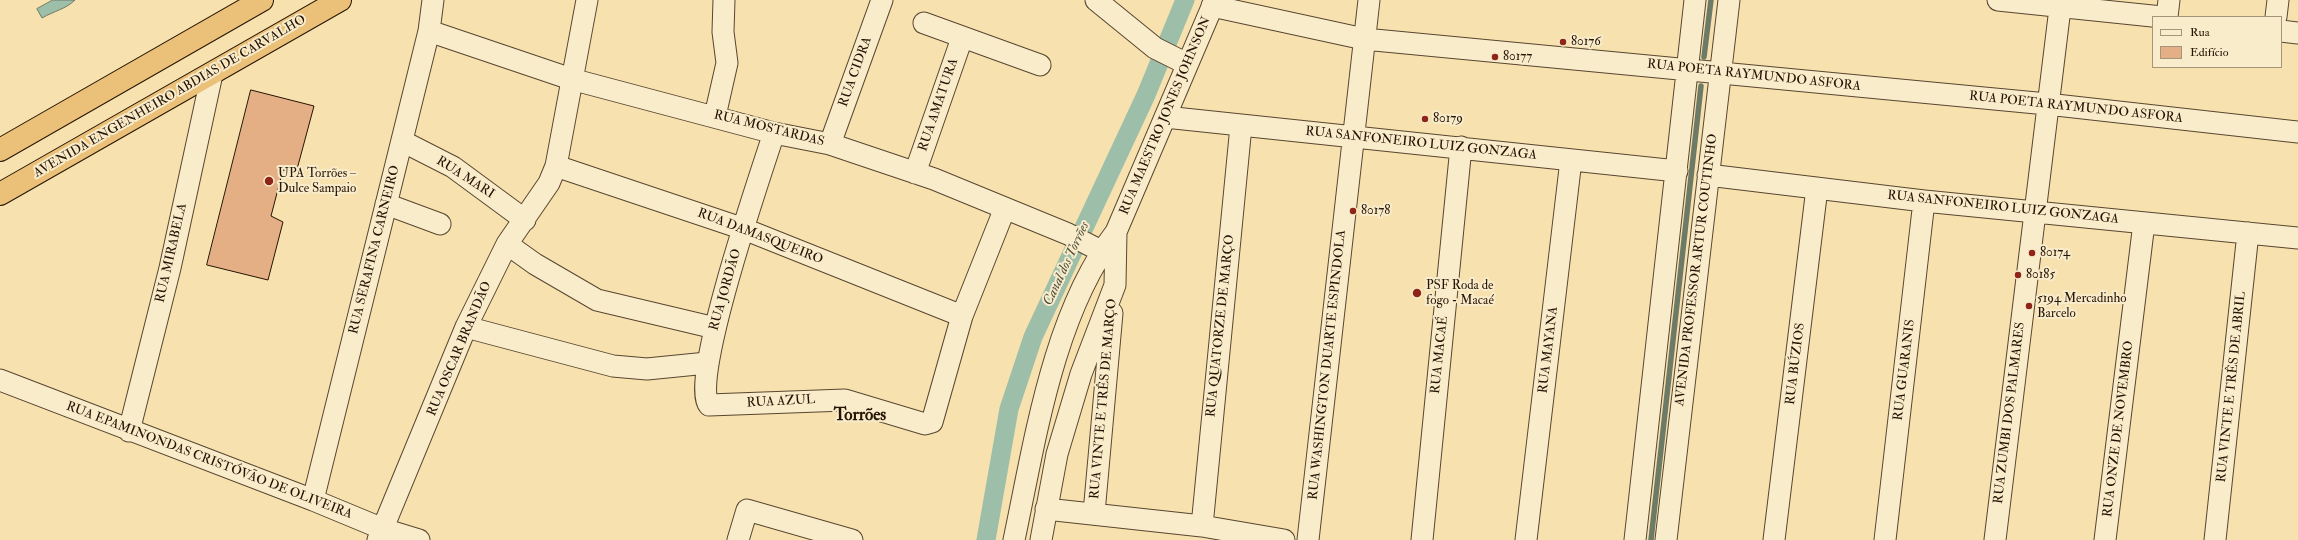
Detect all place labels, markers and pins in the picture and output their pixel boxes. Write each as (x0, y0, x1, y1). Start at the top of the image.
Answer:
place label: 80176 (1571, 34, 1601, 50)
marker: 80176 (1558, 37, 1568, 47)
place label: 80177 (1503, 49, 1532, 65)
marker: 80177 (1490, 52, 1500, 62)
place label: 80179 (1433, 111, 1463, 127)
marker: 80179 (1420, 114, 1430, 124)
place label: UPA Torrões – Dulce Sampaio (278, 166, 356, 197)
marker: UPA Torrões – Dulce Sampaio (263, 175, 275, 187)
place label: 80178 (1361, 203, 1390, 219)
marker: 80178 (1348, 206, 1358, 216)
place label: 80174 (2040, 245, 2070, 261)
marker: 80174 (2027, 248, 2037, 258)
place label: 80185 (2026, 267, 2055, 283)
marker: 80185 (2013, 270, 2023, 280)
place label: PSF Roda de fogo - Macaé (1426, 278, 1494, 309)
marker: PSF Roda de fogo - Macaé (1411, 287, 1423, 299)
place label: 5194 Mercadinho Barcelo (2037, 291, 2127, 322)
marker: 5194 Mercadinho Barcelo (2024, 301, 2034, 311)

